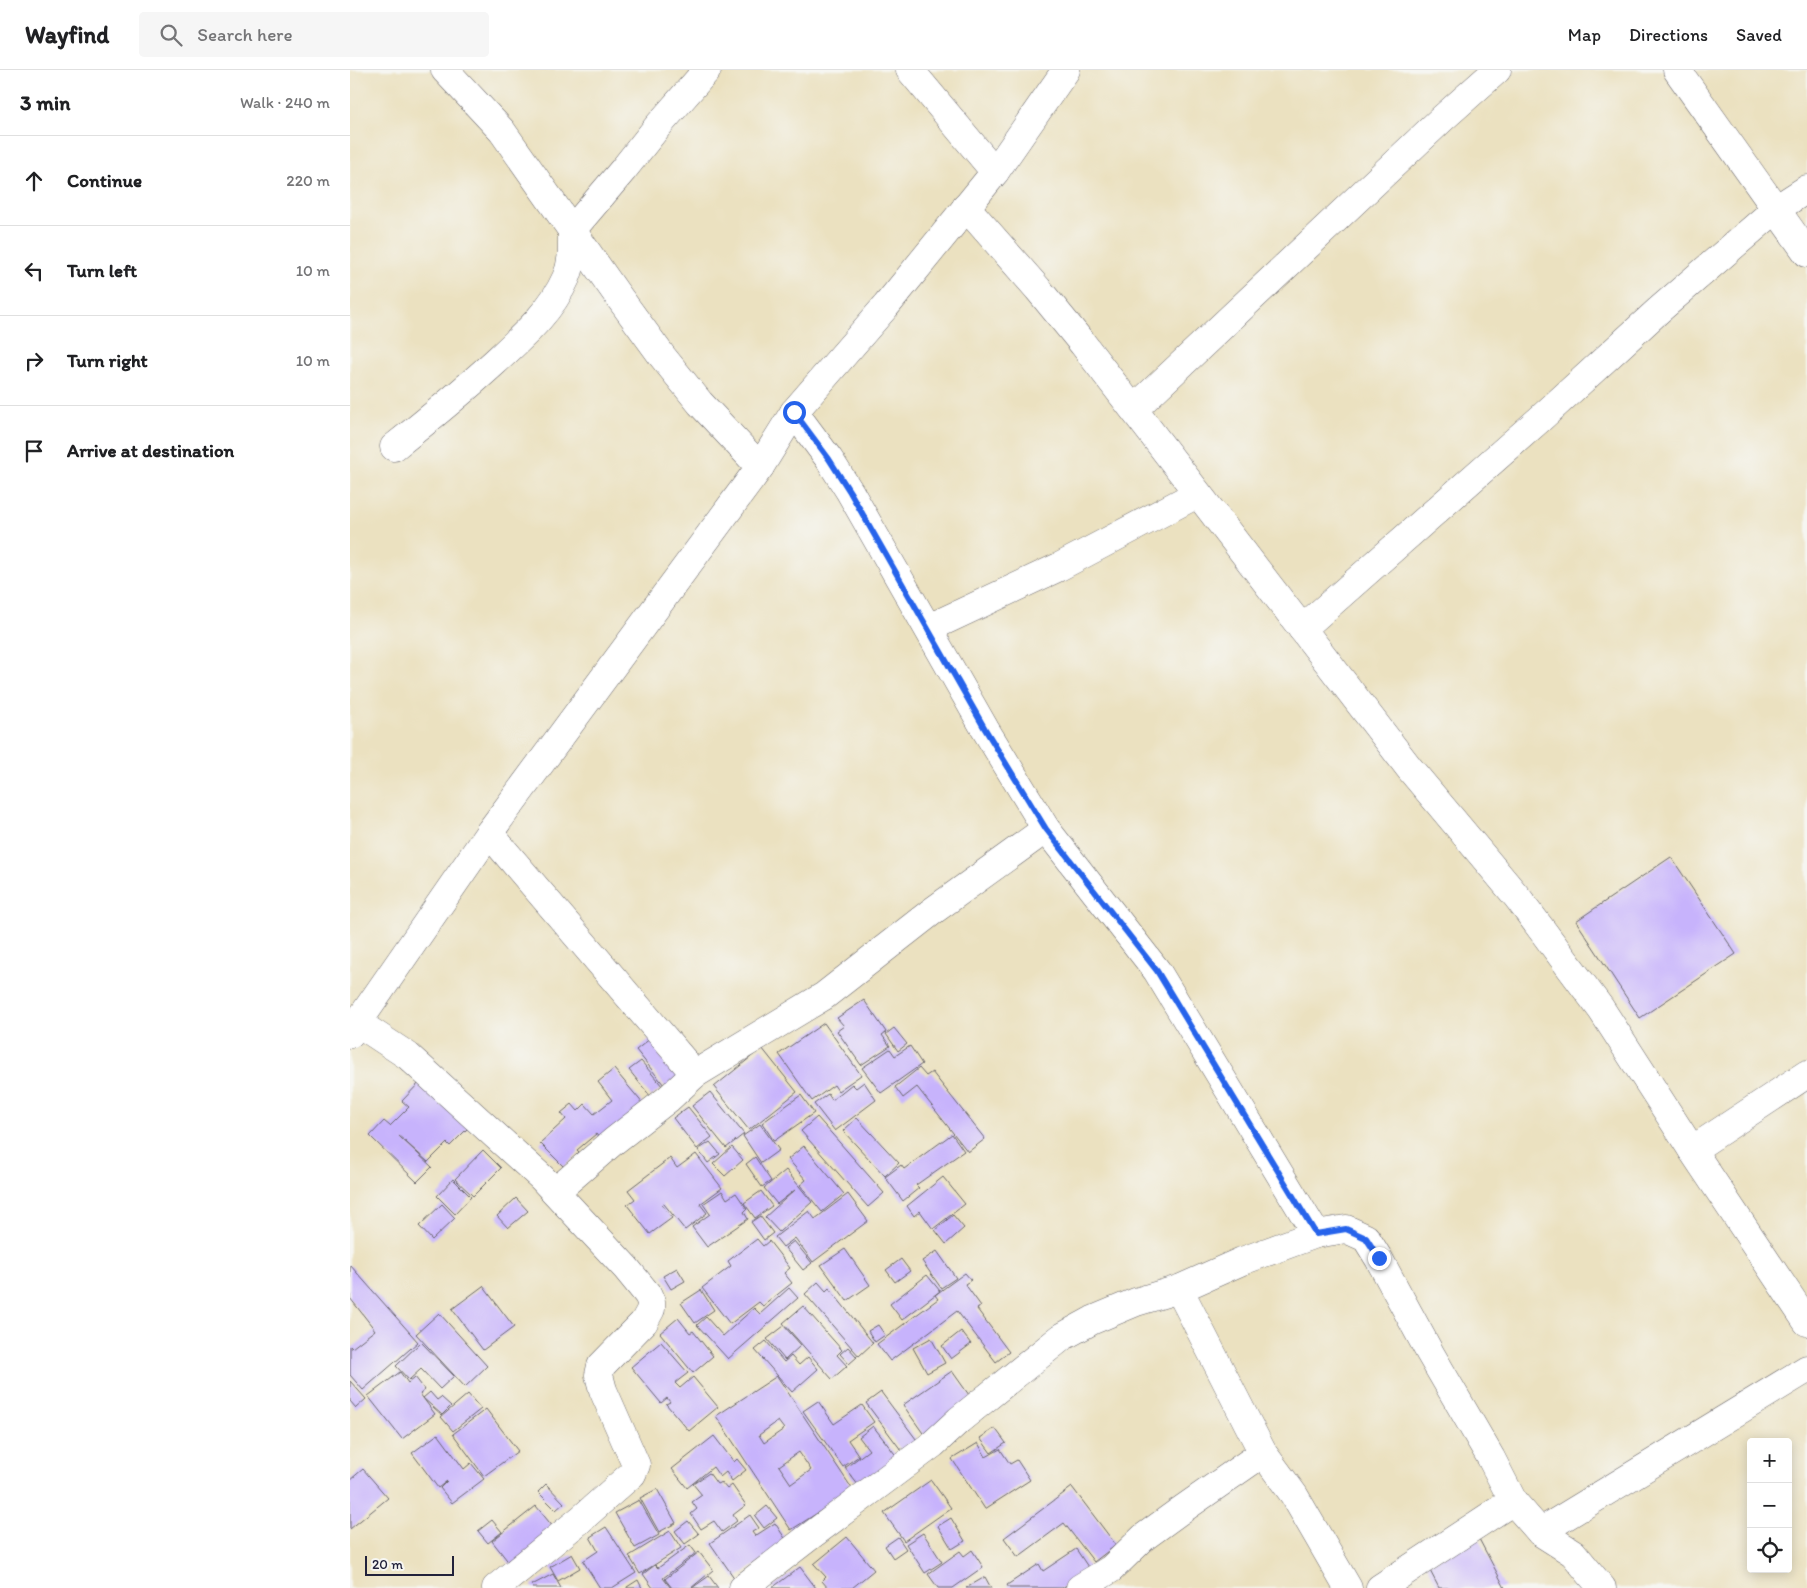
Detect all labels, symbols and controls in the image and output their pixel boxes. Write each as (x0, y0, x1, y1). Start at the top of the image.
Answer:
search box (139, 12, 489, 57)
text: Wayfind (25, 20, 109, 49)
icon: search (157, 21, 185, 49)
text: Search here (197, 23, 293, 46)
text: Map (1568, 24, 1601, 46)
text: Directions (1629, 24, 1708, 46)
text: Saved (1736, 24, 1782, 46)
text: 3 min (20, 90, 70, 115)
text: Walk · 240 m (240, 93, 330, 112)
icon: ahead (20, 167, 48, 195)
text: Continue (67, 169, 142, 192)
text: 220 m (286, 171, 330, 190)
icon: left (20, 257, 48, 285)
text: Turn left (67, 259, 137, 282)
text: 10 m (296, 261, 330, 280)
icon: right (20, 347, 48, 375)
text: Turn right (67, 349, 148, 372)
text: 10 m (296, 351, 330, 370)
route start (783, 401, 806, 424)
icon: arrive (20, 437, 48, 465)
text: Arrive at destination (67, 439, 234, 462)
route end (1368, 1247, 1391, 1270)
map controls (1747, 1438, 1792, 1573)
button: + (1747, 1438, 1792, 1483)
button: − (1747, 1483, 1792, 1528)
button: locate (1747, 1528, 1792, 1573)
scale bar (365, 1553, 454, 1576)
text: 20 m (372, 1556, 403, 1573)

